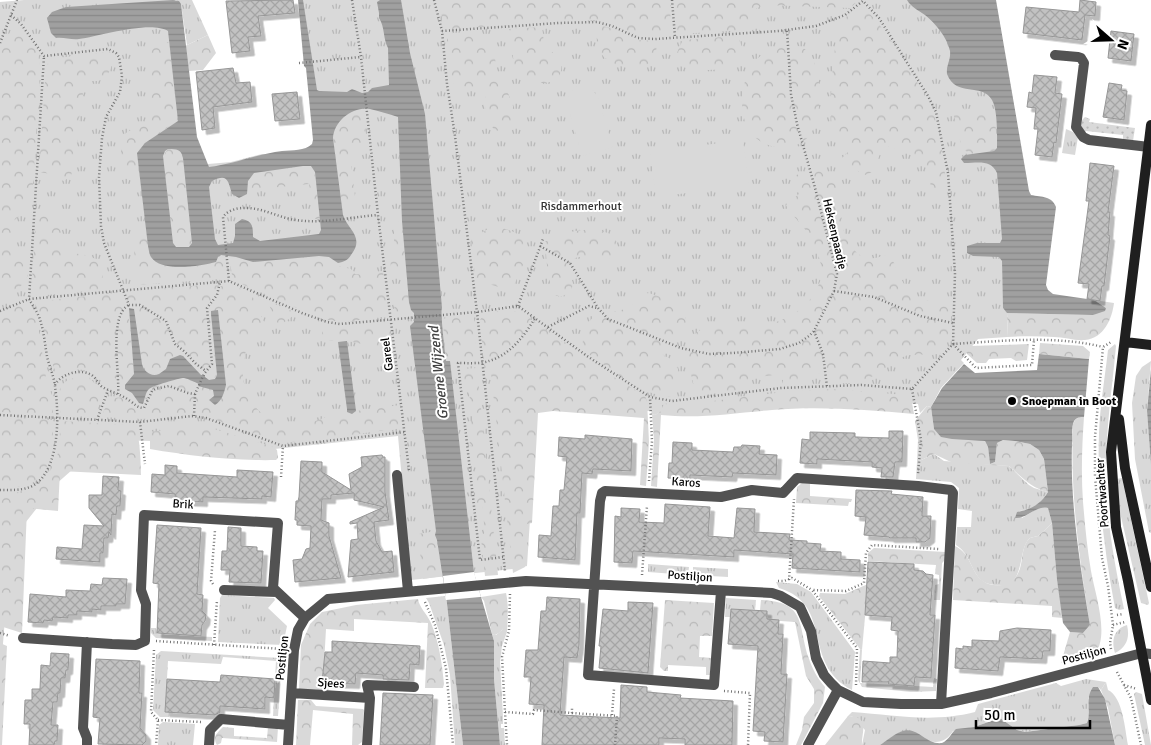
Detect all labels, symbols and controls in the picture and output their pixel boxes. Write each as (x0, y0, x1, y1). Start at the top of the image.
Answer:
north arrow (1086, 15, 1136, 65)
text: N (1113, 37, 1132, 52)
street label: Heksenpaadje (819, 197, 850, 271)
park label: Risdammerhout (540, 199, 622, 214)
water label: Groene Wijzend (425, 324, 452, 420)
street label: Gareel (378, 336, 397, 371)
place label: Snoepman in Boot (1022, 394, 1117, 409)
marker: Snoepman in Boot (1006, 395, 1018, 407)
street label: Poortwachter (1093, 457, 1112, 528)
street label: Karos (671, 474, 701, 491)
street label: Brik (172, 496, 194, 513)
street label: Postiljon (667, 567, 713, 586)
street label: Postiljon (273, 635, 292, 681)
street label: Postiljon (1060, 642, 1108, 669)
street label: Sjees (317, 675, 345, 692)
scale bar (976, 698, 1090, 730)
text: 50 m (984, 706, 1015, 724)

